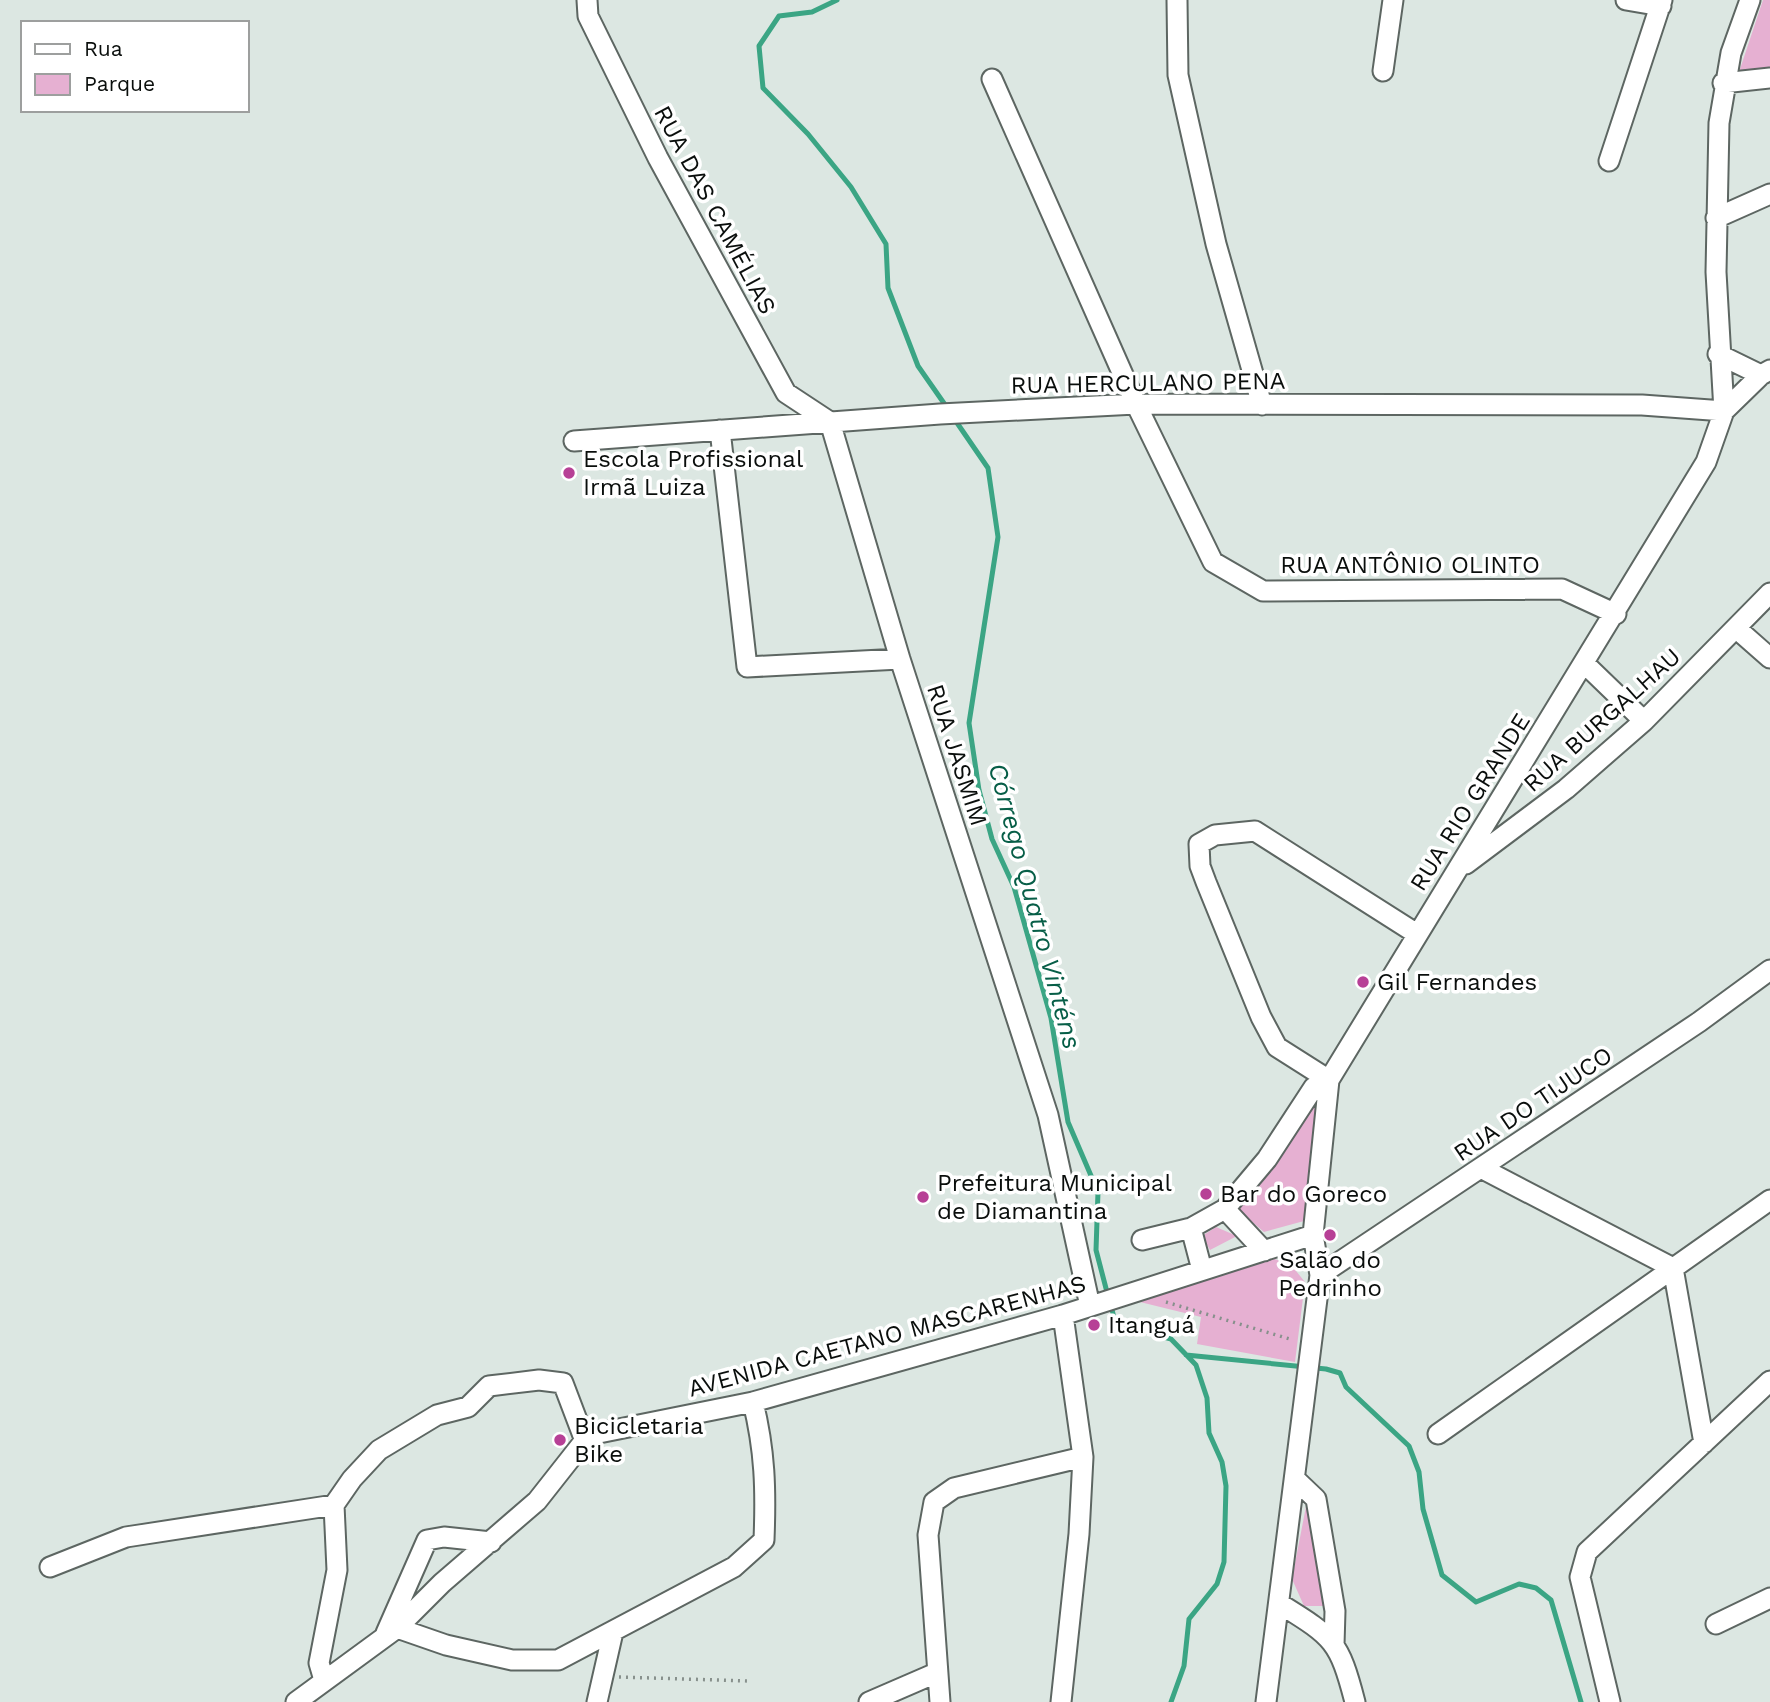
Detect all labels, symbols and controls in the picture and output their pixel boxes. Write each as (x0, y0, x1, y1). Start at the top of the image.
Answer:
legend (21, 21, 248, 112)
text: Rua (84, 36, 123, 61)
text: Parque (84, 71, 155, 96)
street label: RUA DAS CAMÉLIAS (648, 101, 782, 319)
street label: RUA HERCULANO PENA (1010, 367, 1286, 399)
place label: Escola Profissional Irmã Luiza (583, 445, 804, 501)
marker: Escola Profissional Irmã Luiza (561, 465, 577, 481)
street label: RUA ANTÔNIO OLINTO (1280, 551, 1540, 579)
street label: RUA BURGALHAU (1518, 642, 1686, 798)
street label: RUA JASMIM (921, 681, 993, 829)
street label: RUA RIO GRANDE (1404, 708, 1536, 896)
water label: Córrego Quatro Vinténs (982, 760, 1088, 1052)
place label: Gil Fernandes (1377, 968, 1537, 996)
marker: Gil Fernandes (1355, 974, 1371, 990)
street label: RUA DO TIJUCO (1449, 1041, 1617, 1167)
place label: Prefeitura Municipal de Diamantina (937, 1169, 1172, 1225)
place label: Bar do Goreco (1220, 1180, 1387, 1208)
marker: Bar do Goreco (1198, 1186, 1214, 1202)
marker: Prefeitura Municipal de Diamantina (915, 1189, 931, 1205)
marker: Salão do Pedrinho (1322, 1227, 1338, 1243)
place label: Salão do Pedrinho (1278, 1246, 1382, 1302)
street label: AVENIDA CAETANO MASCARENHAS (685, 1269, 1089, 1403)
place label: Itanguá (1108, 1311, 1195, 1339)
marker: Itanguá (1086, 1317, 1102, 1333)
place label: Bicicletaria Bike (574, 1412, 704, 1468)
marker: Bicicletaria Bike (552, 1432, 568, 1448)

